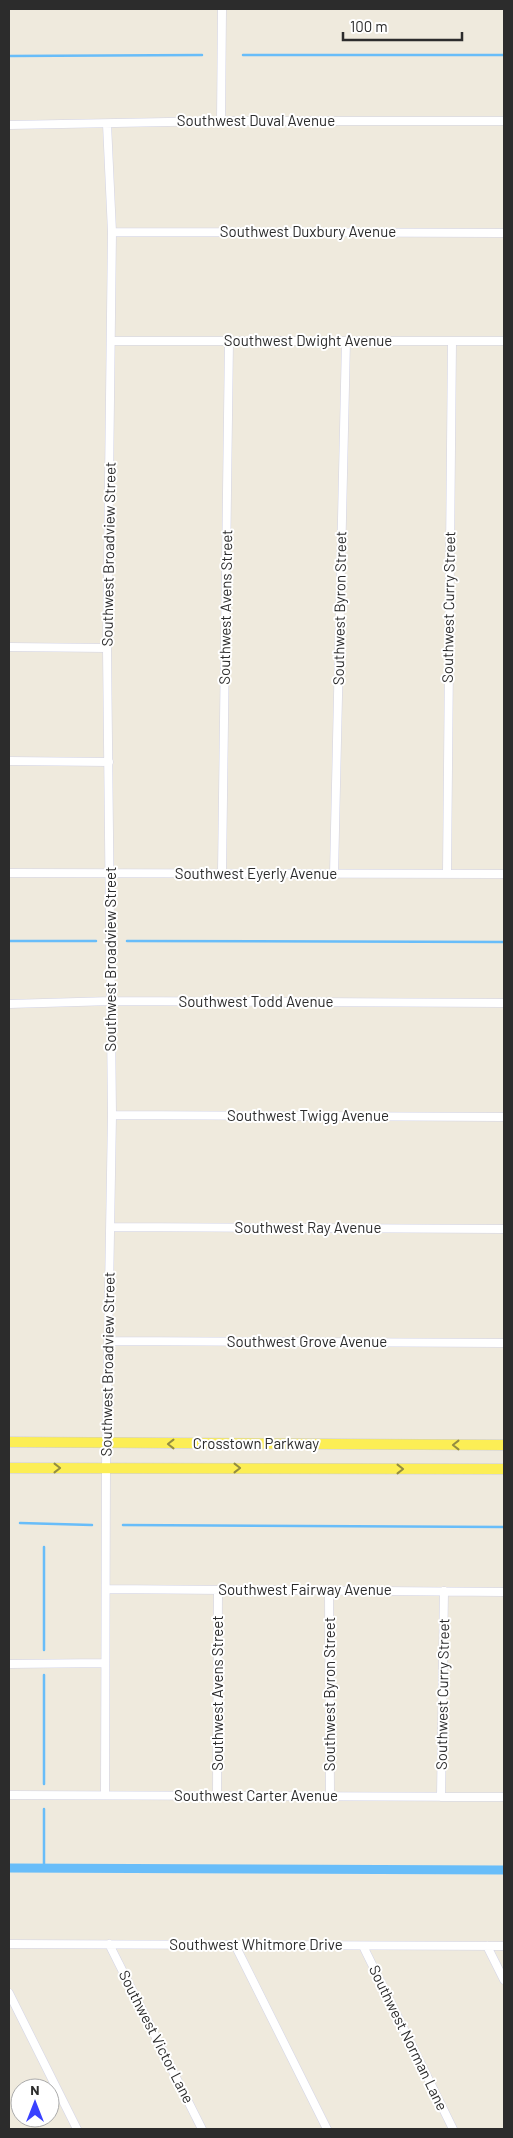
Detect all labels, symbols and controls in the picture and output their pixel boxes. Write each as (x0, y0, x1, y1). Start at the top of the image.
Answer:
scale bar (343, 10, 462, 42)
text: 100 m (350, 17, 388, 35)
street label: Southwest Duval Avenue (177, 111, 335, 129)
street label: Southwest Duxbury Avenue (220, 222, 396, 240)
street label: Southwest Dwight Avenue (224, 331, 392, 349)
street label: Southwest Broadview Street (97, 461, 119, 647)
street label: Southwest Avens Street (215, 529, 235, 685)
street label: Southwest Byron Street (329, 531, 349, 685)
street label: Southwest Curry Street (438, 531, 458, 683)
street label: Southwest Eyerly Avenue (175, 864, 337, 882)
street label: Southwest Broadview Street (101, 867, 119, 1051)
street label: Southwest Todd Avenue (178, 992, 334, 1010)
street label: Southwest Twigg Avenue (227, 1106, 389, 1124)
street label: Southwest Ray Avenue (235, 1218, 381, 1236)
street label: Southwest Broadview Street (96, 1271, 118, 1457)
street label: Southwest Grove Avenue (227, 1332, 387, 1350)
street label: Crosstown Parkway (193, 1434, 319, 1452)
one-way arrow (166, 1439, 174, 1449)
one-way arrow (451, 1440, 459, 1450)
one-way arrow (54, 1463, 62, 1473)
one-way arrow (234, 1463, 242, 1473)
one-way arrow (396, 1464, 404, 1474)
street label: Southwest Fairway Avenue (218, 1580, 392, 1598)
street label: Southwest Avens Street (208, 1615, 226, 1771)
street label: Southwest Byron Street (320, 1617, 338, 1771)
street label: Southwest Curry Street (432, 1618, 452, 1770)
street label: Southwest Carter Avenue (174, 1786, 338, 1804)
street label: Southwest Whitmore Drive (169, 1935, 343, 1953)
street label: Southwest Norman Lane (366, 1962, 452, 2113)
street label: Southwest Victor Lane (116, 1967, 198, 2106)
north arrow (10, 2078, 60, 2128)
text: N (30, 2081, 40, 2098)

